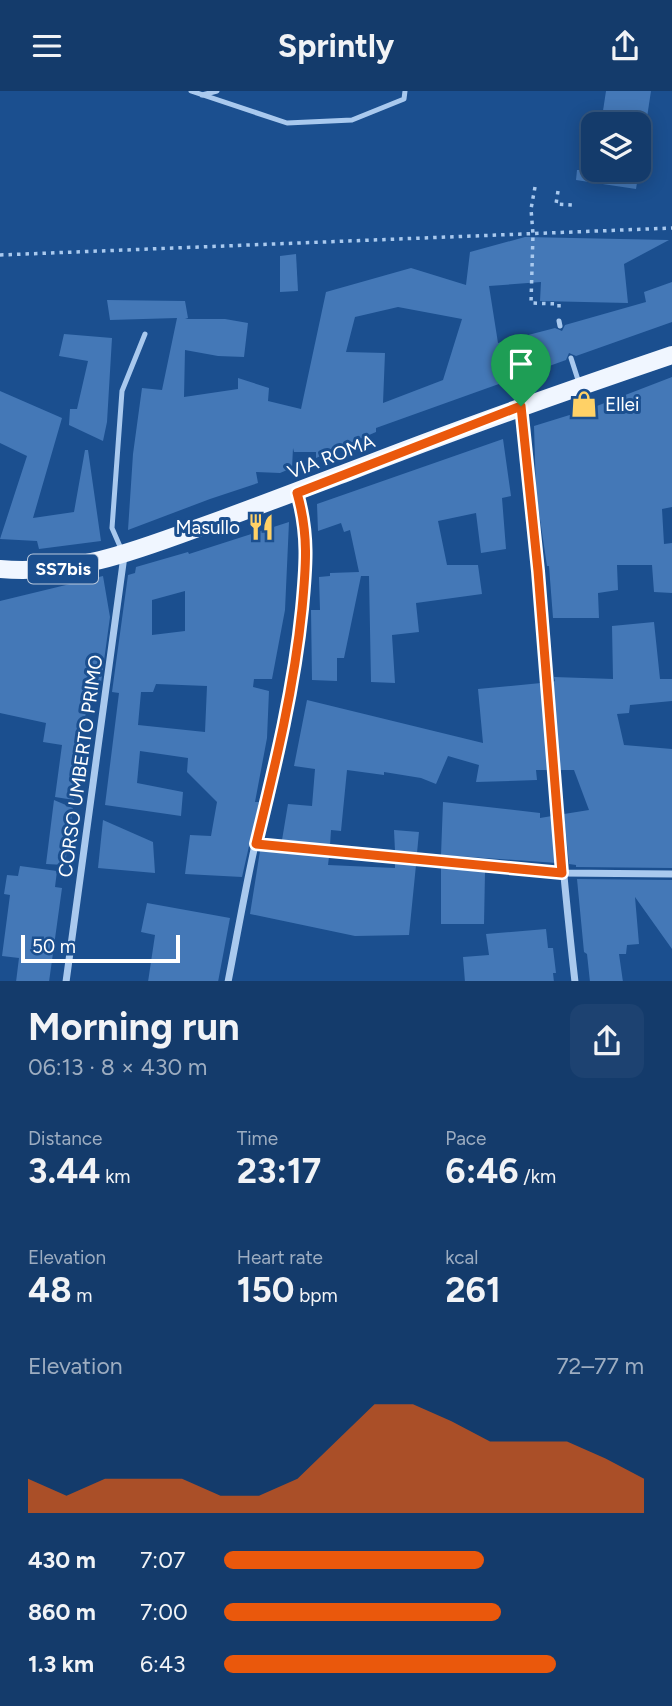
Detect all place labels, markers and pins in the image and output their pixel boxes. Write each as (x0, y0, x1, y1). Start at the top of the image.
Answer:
pin (491, 334, 551, 406)
shop icon: Ellei (569, 389, 599, 419)
place label: Ellei (605, 393, 639, 416)
restaurant icon: Masullo (246, 512, 276, 542)
place label: Masullo (175, 516, 240, 539)

